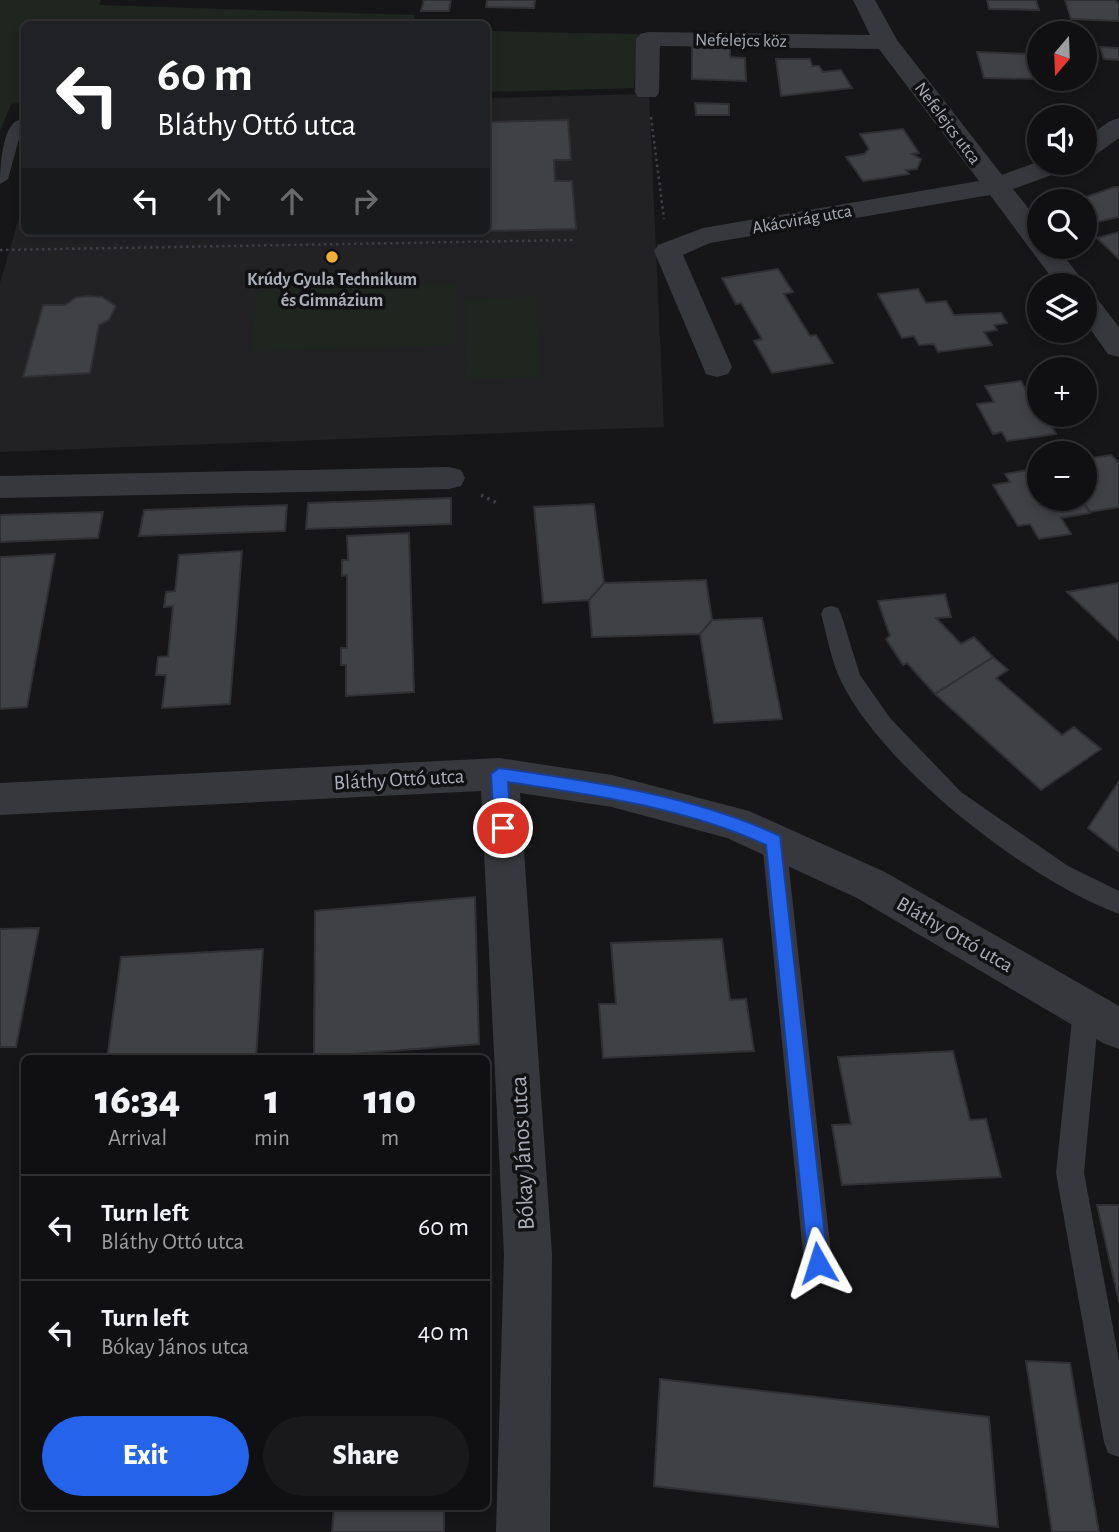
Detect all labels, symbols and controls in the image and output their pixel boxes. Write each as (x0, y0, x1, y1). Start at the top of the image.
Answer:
north arrow (1027, 21, 1097, 91)
map controls (1027, 21, 1097, 511)
street label: Nefelejcs köz (695, 31, 787, 51)
icon: left (42, 49, 133, 140)
text: 60 m (157, 51, 253, 100)
street label: Nefelejcs utca (911, 79, 984, 168)
button: sound (1027, 105, 1097, 175)
text: Bláthy Ottó utca (157, 109, 356, 141)
icon: left (127, 182, 165, 220)
icon: ahead (200, 182, 238, 220)
icon: ahead (273, 182, 311, 220)
icon: right (346, 182, 384, 220)
button: search (1027, 189, 1097, 259)
street label: Akácvirág utca (751, 202, 853, 238)
marker: Krúdy Gyula Technikum és Gimnázium (324, 249, 340, 265)
place label: Krúdy Gyula Technikum és Gimnázium (247, 271, 417, 310)
button: layers (1027, 273, 1097, 343)
button: + (1027, 357, 1097, 427)
button: − (1027, 441, 1097, 511)
street label: Bláthy Ottó utca (333, 766, 465, 793)
pin (473, 798, 533, 858)
icon: arrive (484, 809, 522, 847)
street label: Bláthy Ottó utca (893, 893, 1017, 976)
street label: Bókay János utca (507, 1075, 539, 1231)
text: 16:34 (95, 1079, 180, 1121)
text: 1 (264, 1079, 280, 1121)
text: 110 (364, 1079, 416, 1121)
text: Arrival (108, 1127, 167, 1150)
text: min (254, 1127, 290, 1150)
text: m (381, 1127, 399, 1150)
text: Turn left (101, 1200, 189, 1226)
icon: left (42, 1209, 80, 1247)
text: 60 m (418, 1214, 469, 1240)
position arrow (781, 1226, 855, 1300)
text: Bláthy Ottó utca (101, 1231, 244, 1254)
text: Turn left (101, 1305, 189, 1331)
icon: left (42, 1314, 80, 1352)
text: 40 m (418, 1319, 469, 1345)
text: Bókay János utca (101, 1336, 249, 1359)
button: Exit (42, 1416, 249, 1496)
button: Share (263, 1416, 469, 1496)

